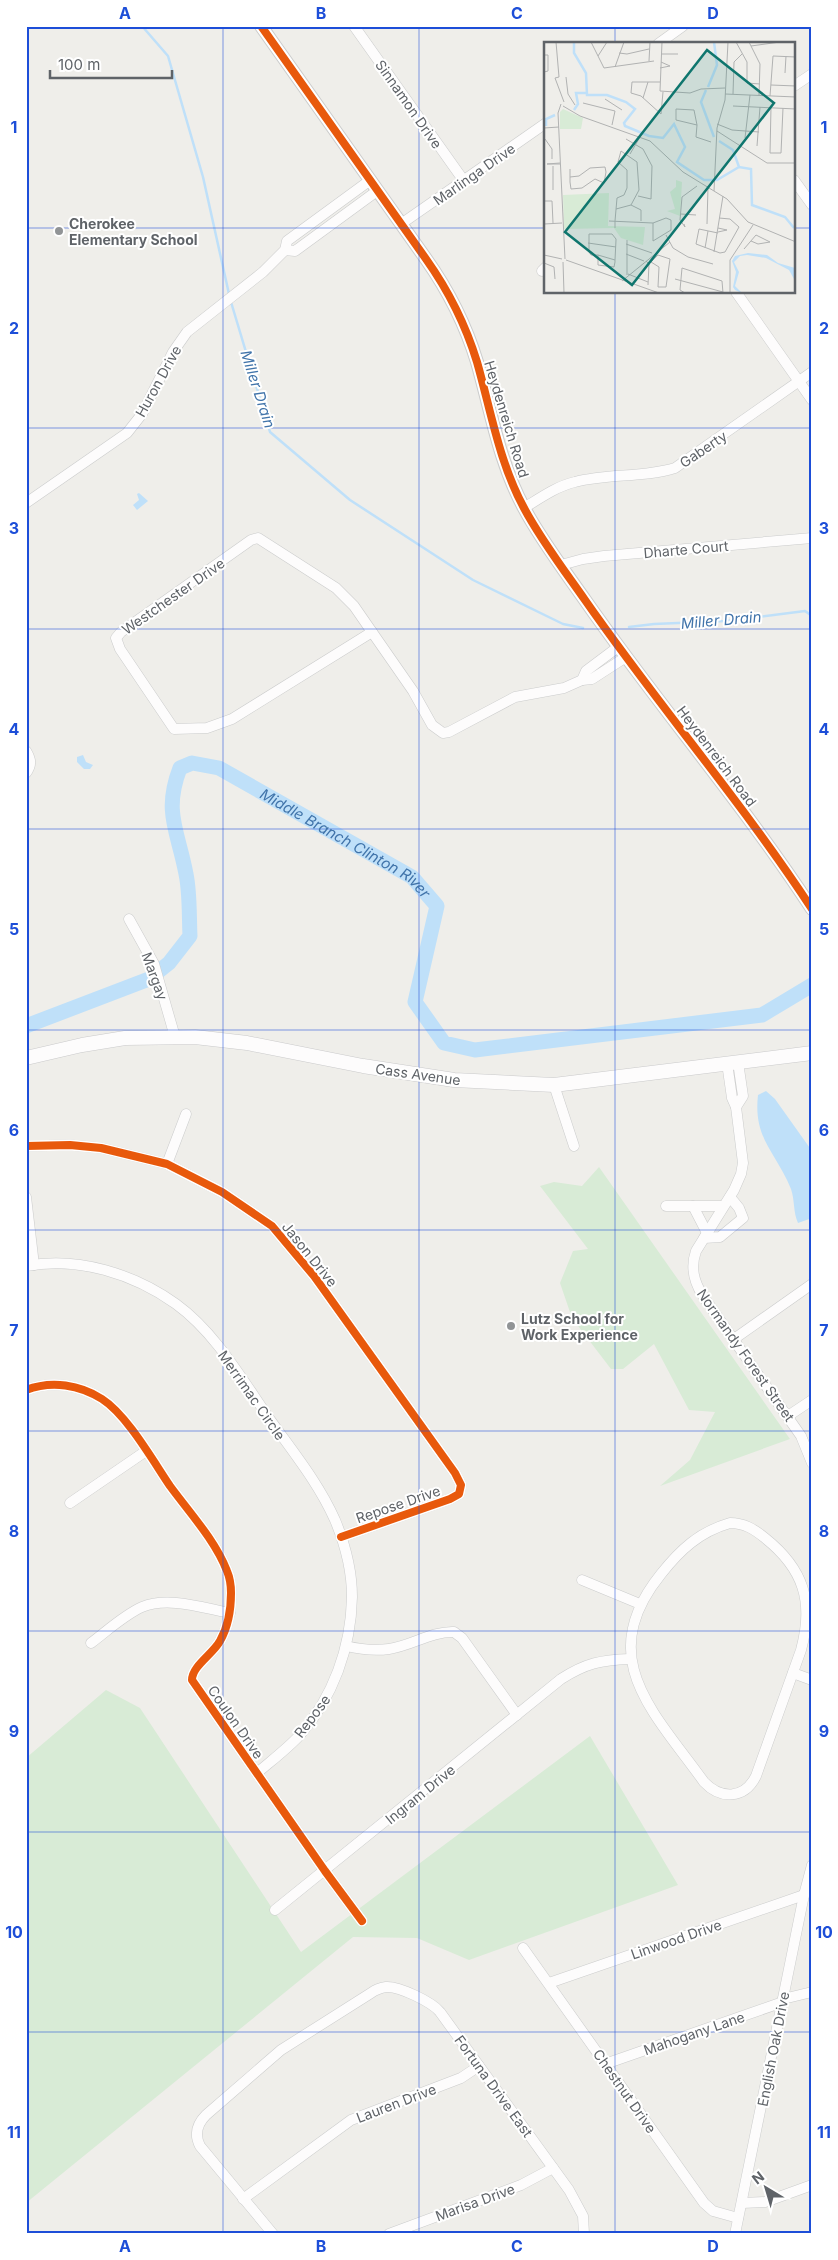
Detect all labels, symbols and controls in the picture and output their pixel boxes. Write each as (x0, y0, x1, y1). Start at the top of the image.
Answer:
text: A (119, 3, 131, 23)
text: B (316, 3, 326, 23)
text: C (511, 3, 523, 23)
text: D (707, 3, 719, 23)
inset map (544, 42, 796, 294)
scale bar (50, 48, 172, 80)
text: 100 m (58, 55, 100, 74)
street label: Sinnamon Drive (372, 56, 446, 152)
text: 1 (11, 117, 17, 137)
text: 1 (821, 117, 827, 137)
street label: Marlinga Drive (430, 139, 518, 209)
place label: Cherokee Elementary School (69, 215, 198, 248)
marker: Cherokee Elementary School (53, 225, 65, 237)
text: 2 (9, 318, 19, 338)
text: 2 (819, 318, 829, 338)
street label: Huron Drive (131, 342, 185, 420)
water label: Miller Drain (236, 348, 280, 431)
street label: Heydenreich Road (481, 358, 533, 480)
street label: Gaberty (676, 427, 730, 471)
text: 3 (9, 518, 19, 538)
text: 3 (819, 518, 829, 538)
street label: Dharte Court (643, 537, 730, 561)
street label: Westchester Drive (118, 554, 228, 638)
water label: Miller Drain (680, 607, 762, 633)
street label: Heydenreich Road (674, 702, 760, 810)
text: 4 (9, 719, 20, 739)
text: 4 (819, 719, 830, 739)
water label: Middle Branch Clinton River (257, 784, 435, 902)
text: 5 (9, 919, 19, 939)
text: 5 (819, 919, 829, 939)
street label: Margay (139, 950, 172, 1002)
street label: Cass Avenue (374, 1060, 462, 1088)
text: 6 (9, 1120, 19, 1140)
text: 6 (819, 1120, 829, 1140)
street label: Jason Drive (279, 1218, 341, 1290)
street label: Normandy Forest Street (694, 1285, 799, 1425)
place label: Lutz School for Work Experience (521, 1310, 638, 1343)
text: 7 (9, 1320, 19, 1340)
marker: Lutz School for Work Experience (505, 1320, 517, 1332)
text: 7 (819, 1320, 829, 1340)
street label: Merrimac Circle (215, 1347, 289, 1443)
street label: Repose Drive (354, 1482, 442, 1526)
text: 8 (9, 1521, 19, 1541)
text: 8 (819, 1521, 829, 1541)
street label: Coulon Drive (204, 1682, 268, 1762)
street label: Repose (290, 1691, 334, 1741)
text: 9 (9, 1721, 19, 1741)
text: 9 (819, 1721, 829, 1741)
street label: Ingram Drive (382, 1761, 458, 1827)
street label: Linwood Drive (628, 1916, 724, 1962)
text: 10 (5, 1922, 23, 1942)
text: 10 (815, 1922, 833, 1942)
street label: English Oak Drive (754, 1990, 792, 2108)
street label: Mahogany Lane (641, 2008, 747, 2058)
street label: Fortuna Drive East (451, 2032, 537, 2140)
street label: Chestnut Drive (590, 2046, 660, 2136)
street label: Lauren Drive (354, 2080, 438, 2126)
text: 11 (7, 2122, 21, 2142)
text: 11 (817, 2122, 831, 2142)
north arrow (740, 2162, 790, 2212)
text: N (748, 2167, 767, 2187)
street label: Marisa Drive (433, 2180, 517, 2224)
text: A (119, 2236, 131, 2256)
text: B (316, 2236, 326, 2256)
text: C (511, 2236, 523, 2256)
text: D (707, 2236, 719, 2256)

